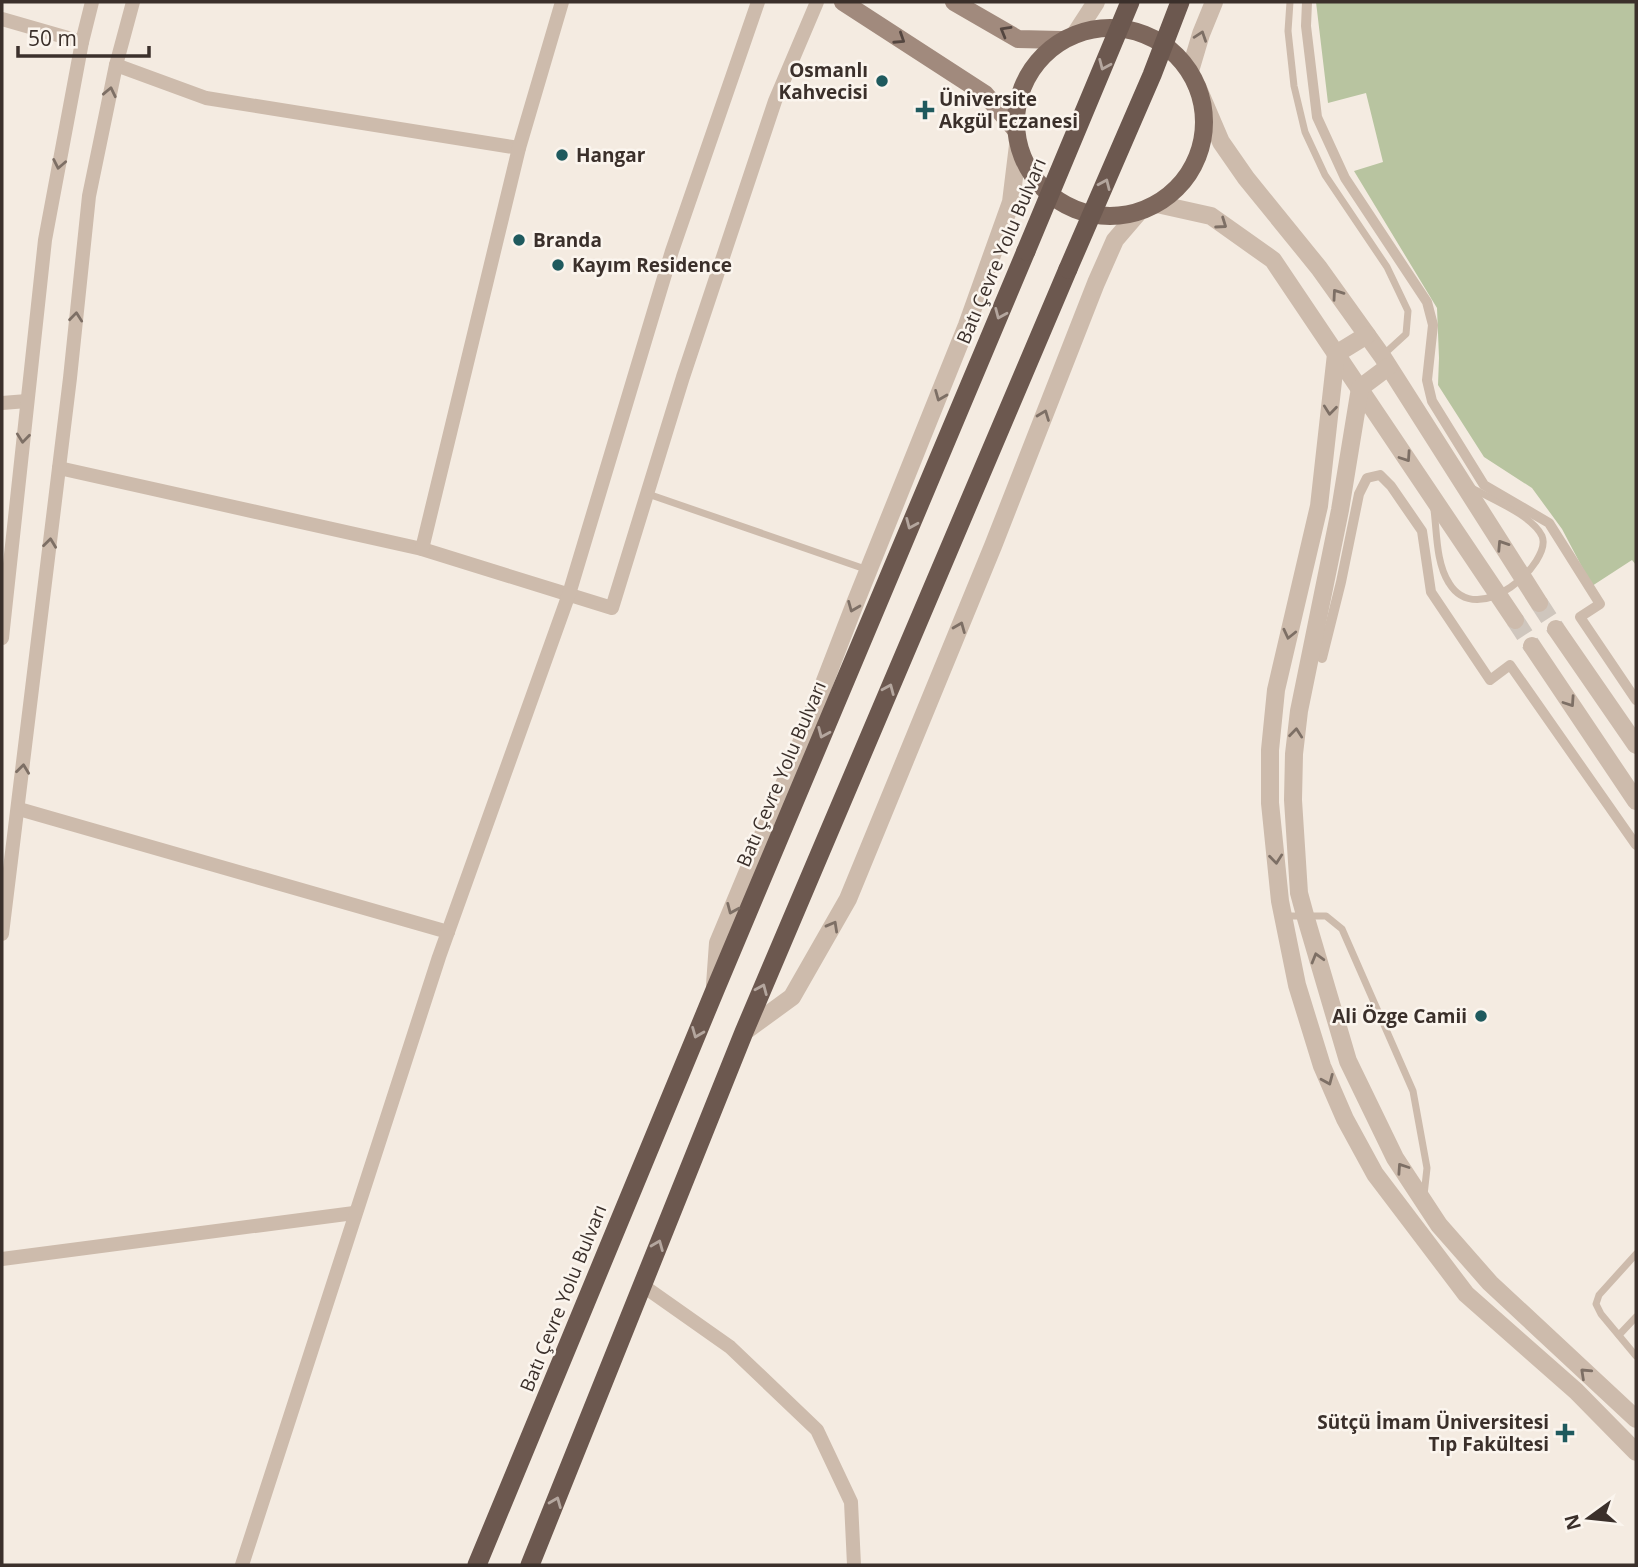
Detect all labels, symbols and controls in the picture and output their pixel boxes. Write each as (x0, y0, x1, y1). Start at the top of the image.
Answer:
scale bar (18, 14, 149, 58)
text: 50 m (28, 24, 77, 52)
one-way arrow (1000, 26, 1012, 39)
one-way arrow (1193, 30, 1207, 43)
one-way arrow (892, 31, 905, 43)
place label: Osmanlı Kahvecisi (779, 57, 868, 105)
one-way arrow (1098, 58, 1112, 70)
marker: Osmanlı Kahvecisi (874, 73, 890, 89)
one-way arrow (102, 86, 117, 98)
place label: Üniversite Akgül Eczanesi (939, 86, 1078, 134)
marker: Üniversite Akgül Eczanesi (917, 102, 933, 118)
place label: Hangar (576, 142, 646, 168)
marker: Hangar (554, 147, 570, 163)
street label: Batı Çevre Yolu Bulvarı (950, 154, 1052, 348)
one-way arrow (52, 158, 67, 170)
one-way arrow (1097, 179, 1111, 191)
one-way arrow (1214, 216, 1227, 228)
place label: Branda (533, 227, 602, 253)
marker: Branda (511, 232, 527, 248)
place label: Kayım Residence (572, 252, 732, 278)
marker: Kayım Residence (550, 257, 566, 273)
one-way arrow (1333, 289, 1345, 302)
one-way arrow (994, 307, 1008, 319)
one-way arrow (69, 311, 84, 323)
one-way arrow (934, 390, 948, 402)
one-way arrow (1323, 405, 1338, 416)
one-way arrow (1036, 410, 1050, 422)
one-way arrow (16, 433, 31, 444)
one-way arrow (1398, 450, 1411, 463)
one-way arrow (905, 516, 919, 529)
one-way arrow (43, 537, 58, 549)
one-way arrow (1498, 540, 1511, 553)
one-way arrow (848, 600, 862, 612)
one-way arrow (952, 621, 966, 634)
one-way arrow (1283, 628, 1297, 640)
street label: Batı Çevre Yolu Bulvarı (730, 677, 832, 871)
one-way arrow (881, 684, 895, 696)
one-way arrow (1562, 695, 1575, 708)
one-way arrow (817, 726, 831, 739)
one-way arrow (1289, 727, 1304, 739)
one-way arrow (16, 763, 31, 775)
one-way arrow (1268, 854, 1283, 865)
one-way arrow (727, 902, 741, 914)
one-way arrow (825, 921, 838, 933)
one-way arrow (1311, 952, 1326, 964)
one-way arrow (754, 984, 768, 996)
place label: Ali Özge Camii (1332, 1003, 1467, 1029)
marker: Ali Özge Camii (1473, 1008, 1489, 1024)
one-way arrow (691, 1027, 705, 1039)
one-way arrow (1320, 1073, 1334, 1085)
one-way arrow (1397, 1163, 1410, 1176)
street label: Batı Çevre Yolu Bulvarı (514, 1201, 612, 1395)
one-way arrow (650, 1240, 664, 1252)
one-way arrow (1581, 1369, 1594, 1382)
place label: Sütçü İmam Üniversitesi Tıp Fakültesi (1317, 1409, 1549, 1457)
marker: Sütçü İmam Üniversitesi Tıp Fakültesi (1555, 1423, 1575, 1443)
north arrow (1554, 1483, 1624, 1553)
one-way arrow (547, 1496, 561, 1508)
text: N (1558, 1512, 1587, 1533)

